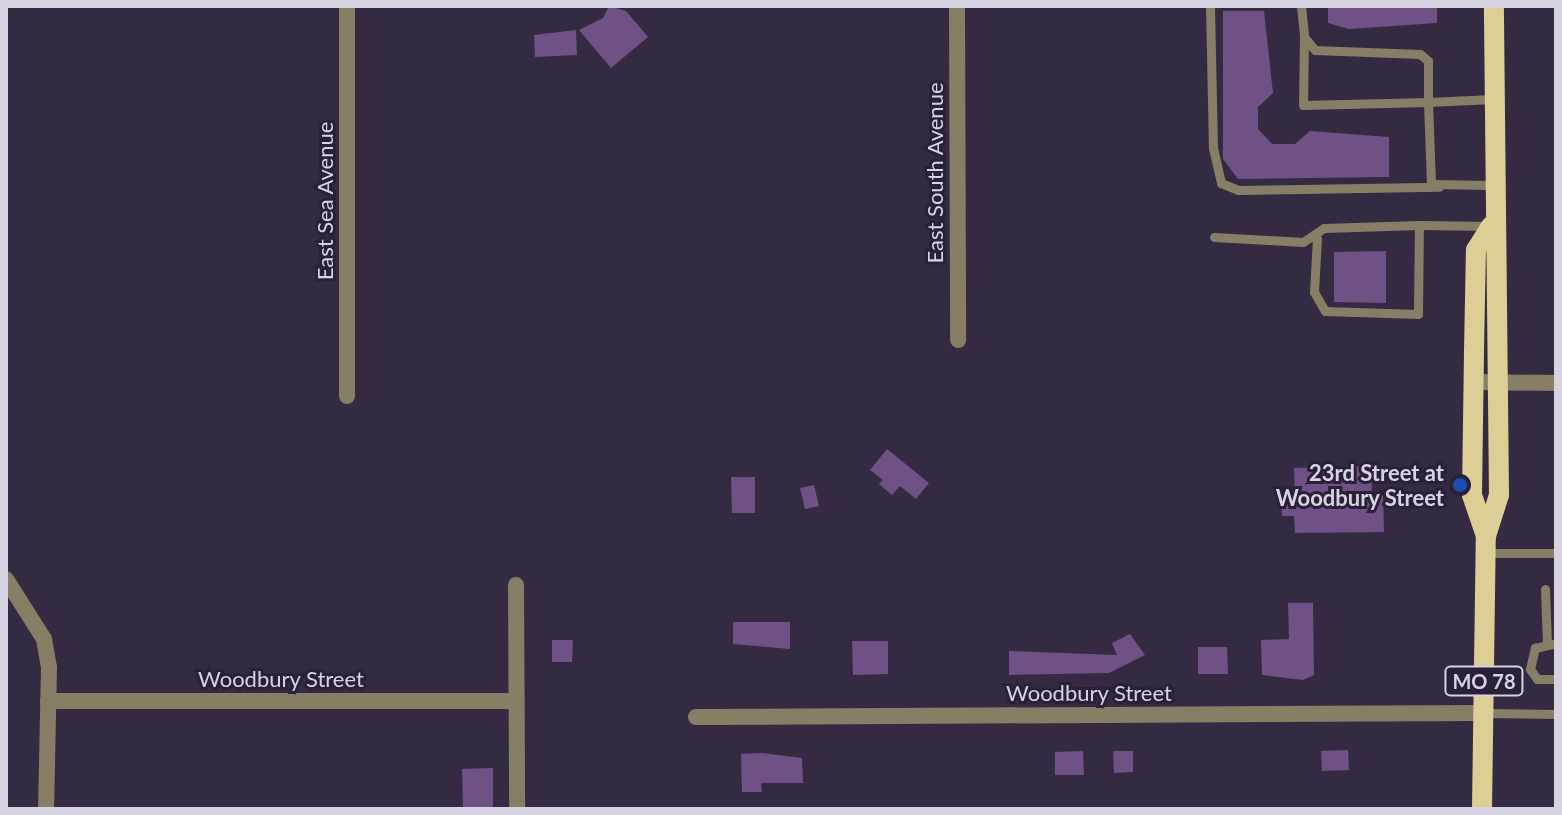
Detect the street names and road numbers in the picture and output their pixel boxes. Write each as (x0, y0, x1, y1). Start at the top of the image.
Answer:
street label: East South Avenue (922, 82, 948, 264)
street label: East Sea Avenue (312, 121, 338, 281)
road number: MO 78 (1444, 665, 1524, 697)
street label: Woodbury Street (198, 666, 364, 692)
street label: Woodbury Street (1006, 680, 1172, 706)

